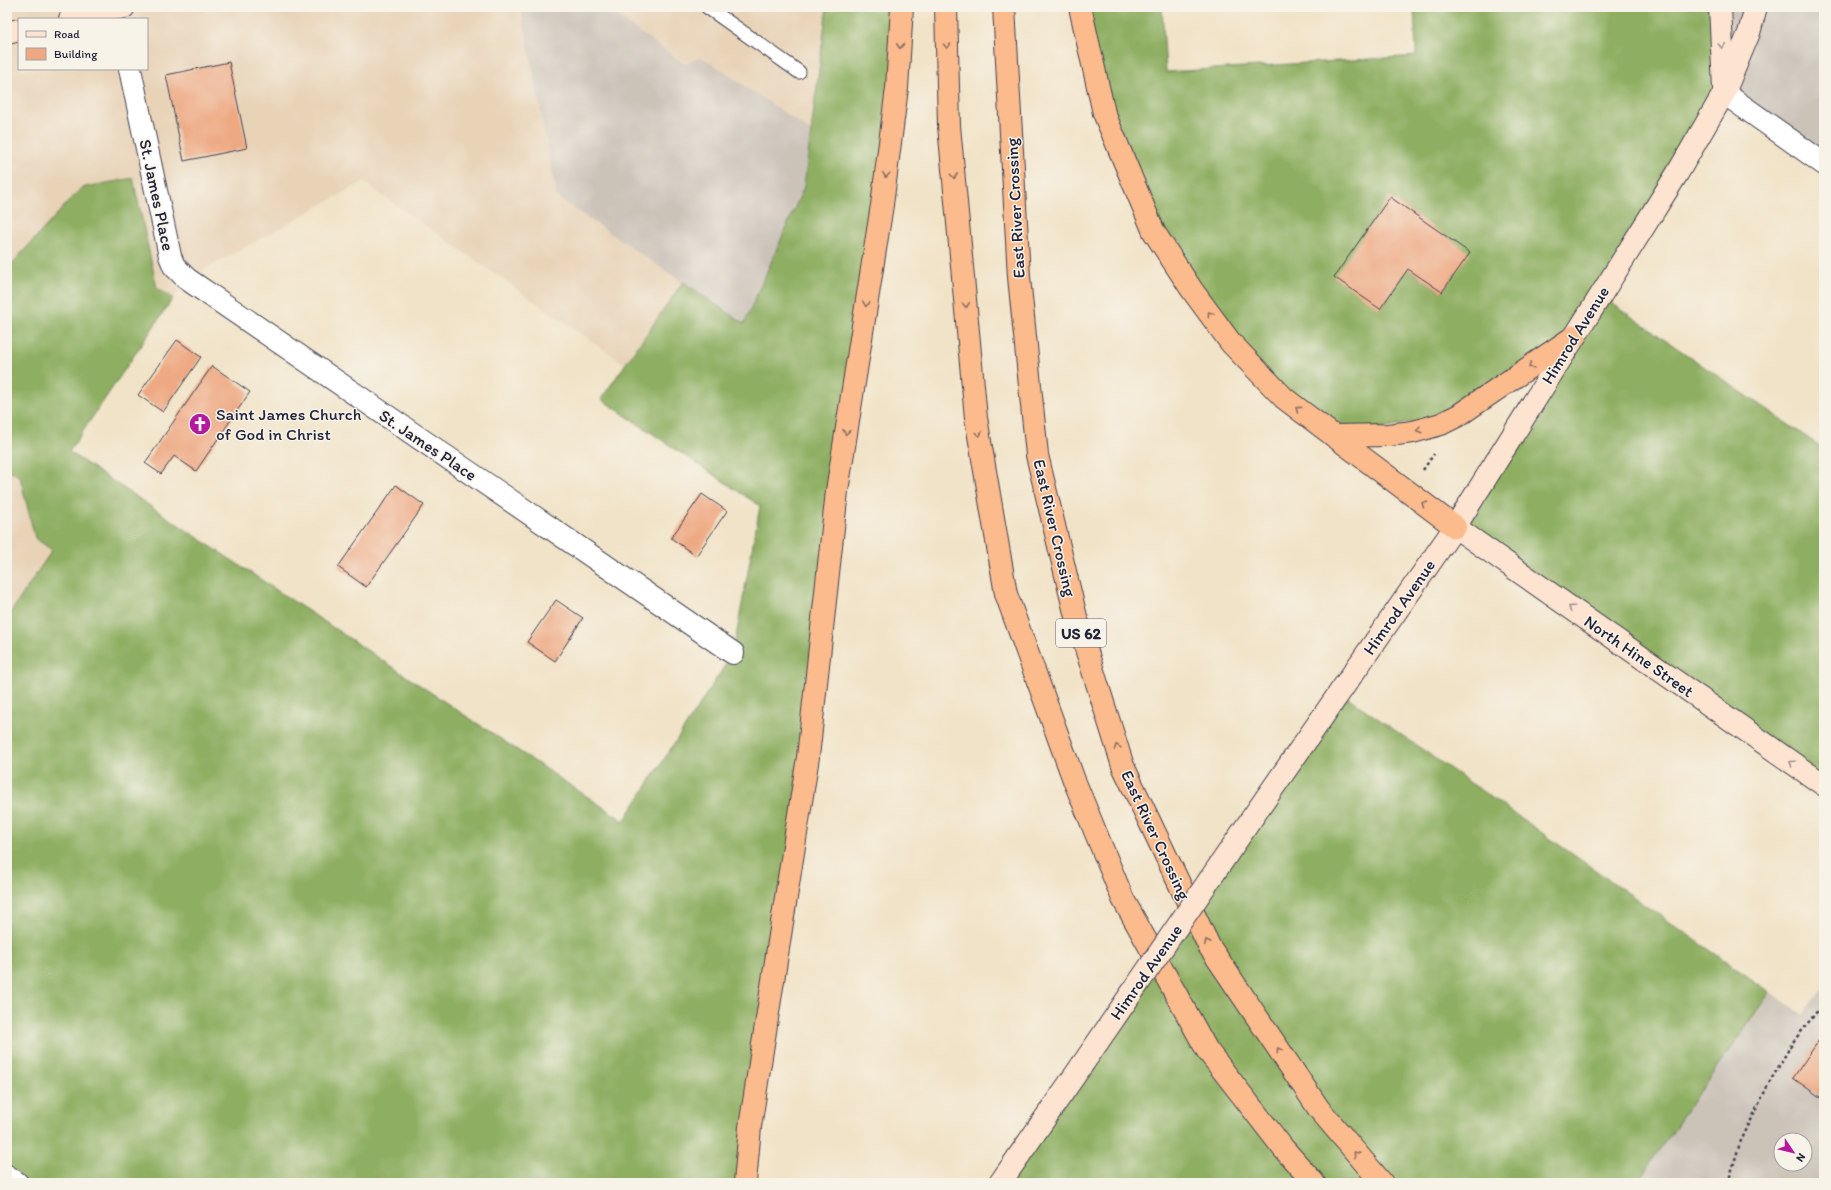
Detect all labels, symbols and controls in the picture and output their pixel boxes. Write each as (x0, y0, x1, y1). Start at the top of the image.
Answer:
legend (18, 18, 148, 70)
text: Road (54, 27, 80, 41)
one-way arrow (895, 43, 904, 49)
one-way arrow (943, 43, 951, 49)
one-way arrow (1717, 43, 1726, 49)
text: Building (54, 47, 98, 61)
street label: East River Crossing (1001, 137, 1029, 279)
street label: St. James Place (135, 138, 179, 252)
one-way arrow (882, 172, 891, 178)
one-way arrow (949, 173, 958, 179)
street label: Himrod Avenue (1537, 282, 1613, 388)
one-way arrow (863, 301, 871, 307)
one-way arrow (961, 302, 970, 308)
one-way arrow (1208, 312, 1215, 319)
one-way arrow (1528, 361, 1535, 368)
place label: Saint James Church of God in Christ (216, 404, 362, 444)
street label: St. James Place (375, 405, 481, 485)
one-way arrow (1296, 407, 1303, 414)
church icon: Saint James Church of God in Christ (187, 411, 213, 437)
one-way arrow (1416, 425, 1423, 434)
one-way arrow (842, 429, 851, 435)
one-way arrow (974, 431, 983, 438)
street label: East River Crossing (1029, 457, 1081, 599)
one-way arrow (1421, 502, 1428, 509)
street label: Himrod Avenue (1359, 555, 1439, 659)
one-way arrow (1568, 606, 1575, 613)
street label: North Hine Street (1580, 611, 1698, 701)
road number: US 62 (1056, 619, 1106, 647)
one-way arrow (1113, 744, 1122, 751)
one-way arrow (1789, 760, 1796, 768)
street label: East River Crossing (1117, 767, 1195, 903)
street label: Himrod Avenue (1106, 920, 1186, 1024)
one-way arrow (1204, 938, 1212, 946)
one-way arrow (1276, 1047, 1284, 1054)
north arrow (1773, 1132, 1813, 1172)
one-way arrow (1354, 1151, 1361, 1159)
text: N (1793, 1151, 1808, 1164)

